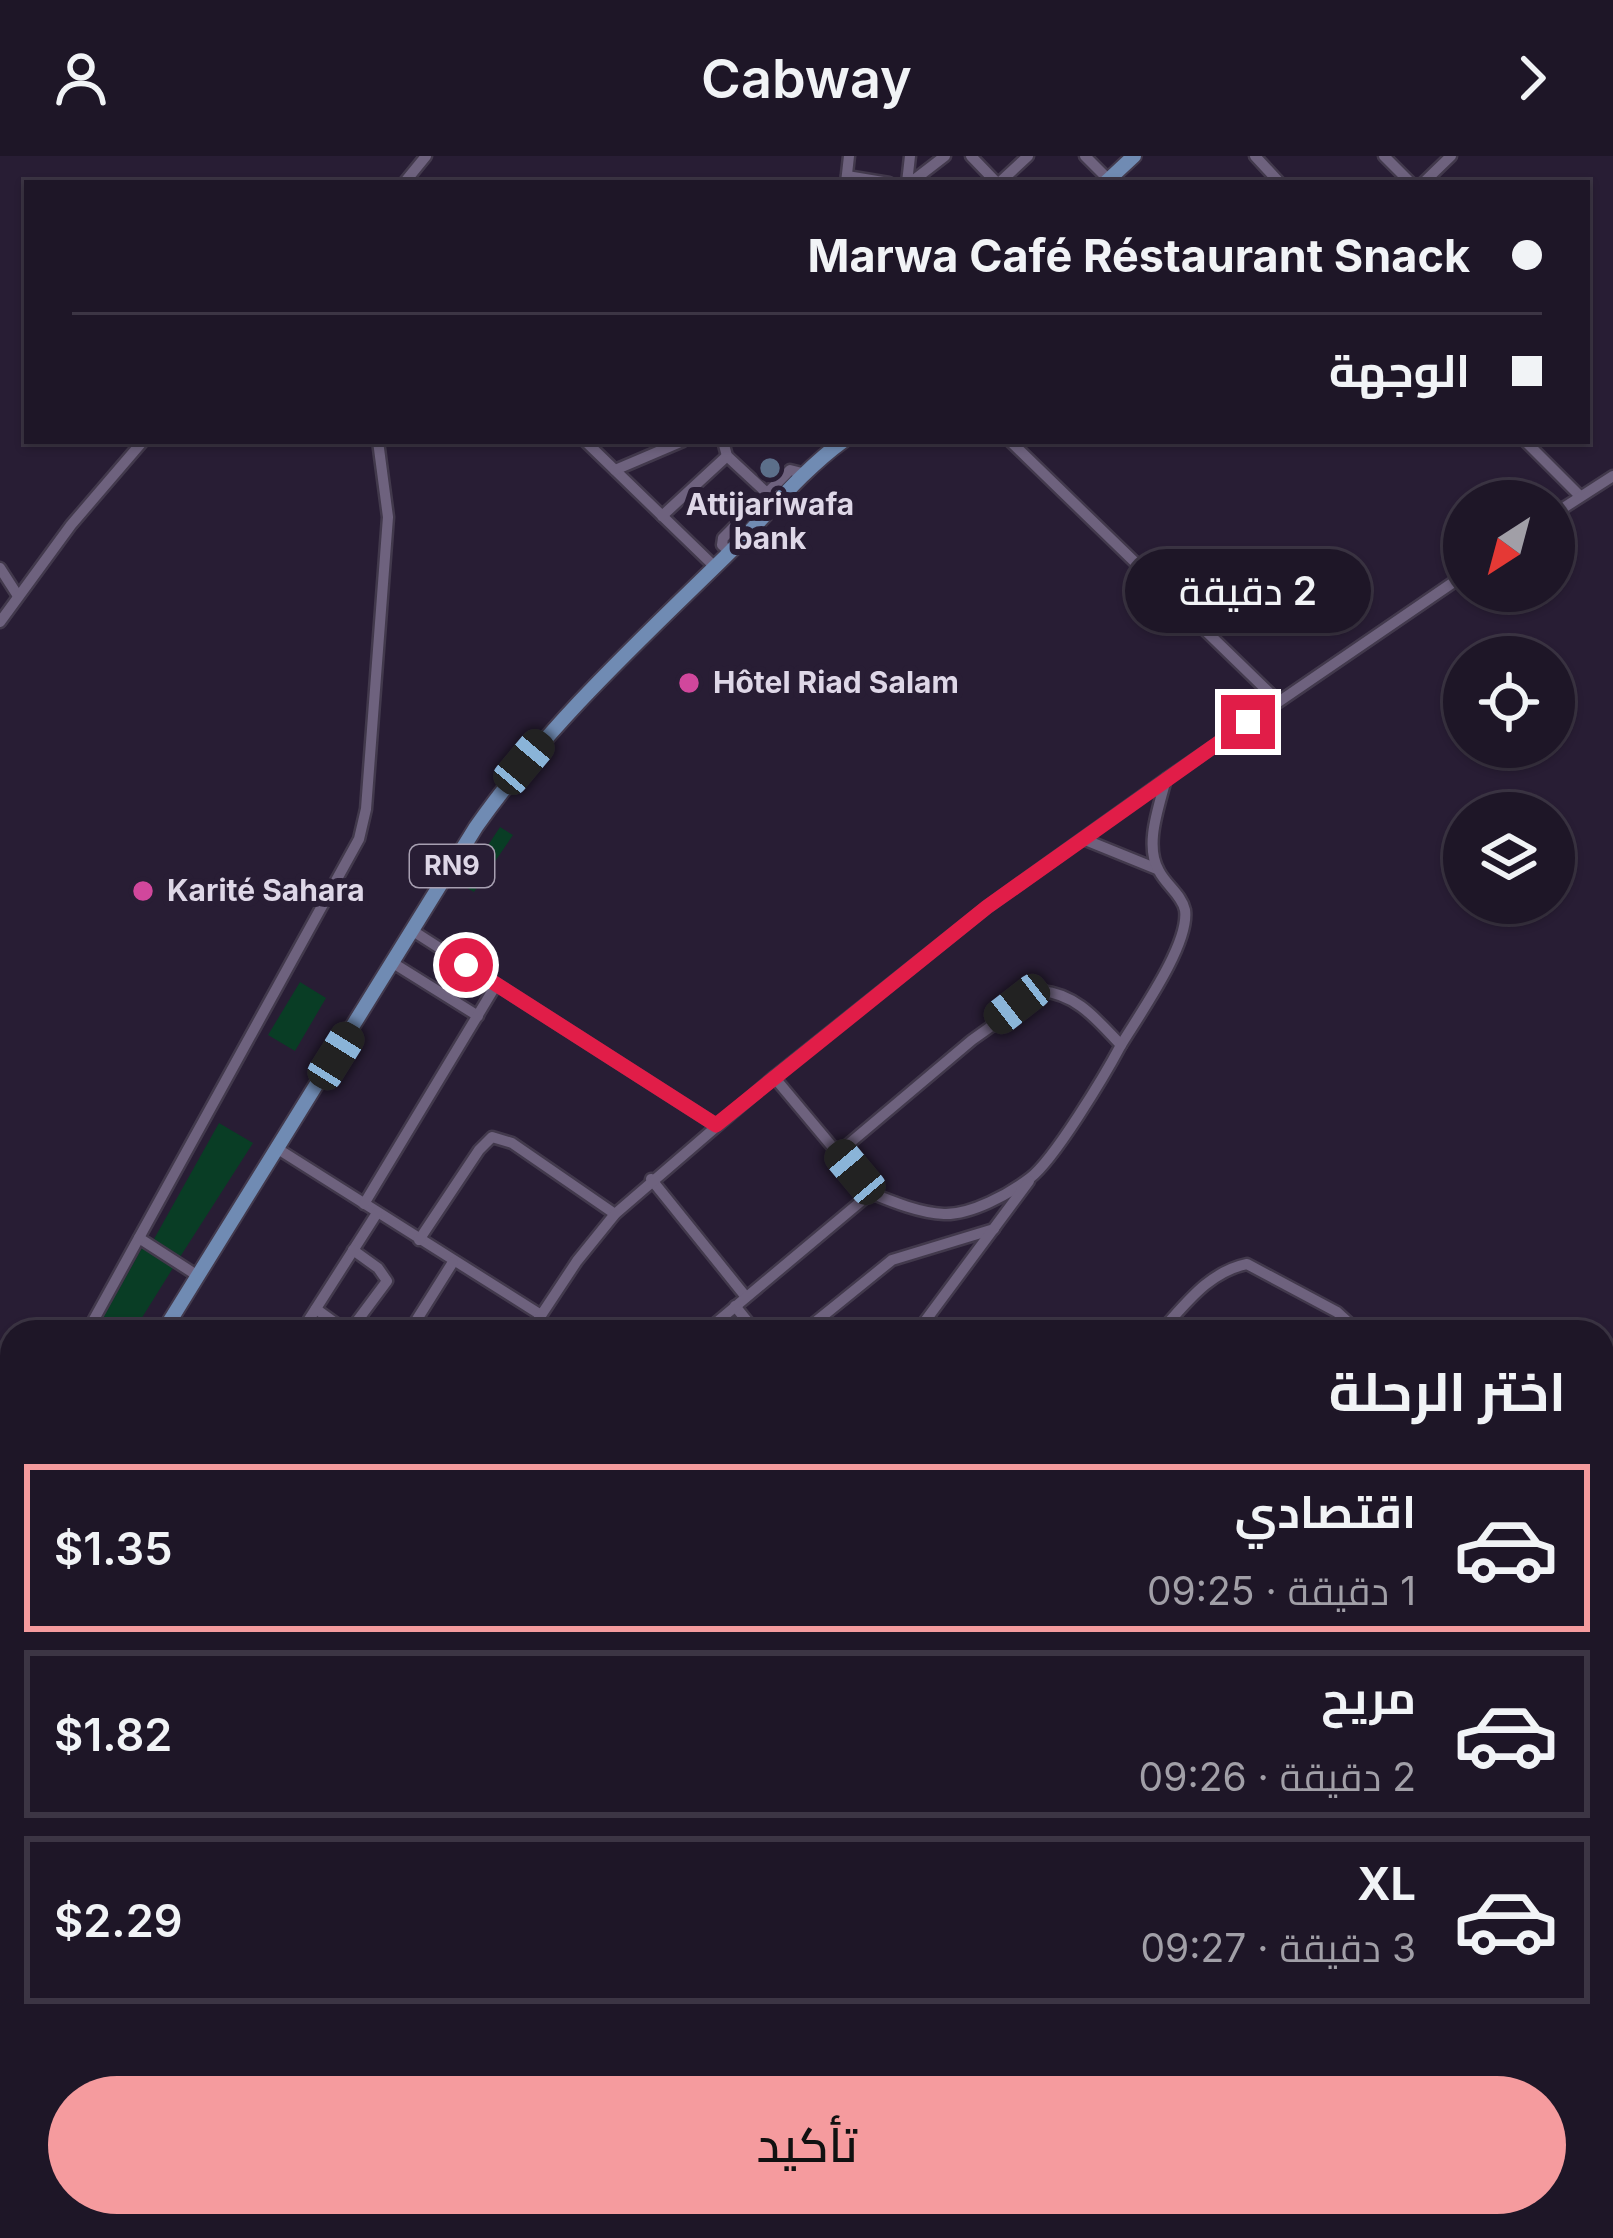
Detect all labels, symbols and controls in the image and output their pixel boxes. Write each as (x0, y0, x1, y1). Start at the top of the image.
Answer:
icon: person (48, 45, 114, 111)
icon: forward (1499, 45, 1565, 111)
text: Cabway (701, 46, 912, 111)
text: Marwa Café Réstaurant Snack (807, 228, 1470, 283)
text: الوجهة (1329, 343, 1470, 398)
marker: Attijariwafa bank (757, 455, 783, 481)
north arrow (1443, 480, 1575, 612)
map controls (1443, 480, 1575, 924)
place label: Attijariwafa bank (686, 486, 854, 556)
callout: 2 دقيقة (1125, 548, 1371, 632)
text: 2 دقيقة (1179, 567, 1317, 614)
button: locate (1443, 636, 1575, 768)
place label: Hôtel Riad Salam (713, 664, 959, 700)
marker: Hôtel Riad Salam (676, 670, 702, 696)
route end (1221, 695, 1275, 749)
car (487, 723, 561, 801)
button: layers (1443, 792, 1575, 924)
road number: RN9 (410, 845, 494, 887)
place label: Karité Sahara (167, 872, 365, 908)
marker: Karité Sahara (130, 878, 156, 904)
route start (439, 938, 493, 992)
car (978, 968, 1056, 1040)
car (302, 1016, 370, 1096)
car (818, 1133, 892, 1211)
text: اختر الرحلة (1329, 1359, 1566, 1424)
text: اقتصادي (1235, 1484, 1416, 1539)
icon: car (1452, 1494, 1560, 1602)
text: $1.35 (54, 1521, 172, 1576)
text: 1 دقيقة · 09:25 (1147, 1567, 1416, 1614)
text: مريح (1321, 1670, 1416, 1725)
icon: car (1452, 1680, 1560, 1788)
text: $1.82 (54, 1707, 172, 1762)
text: 2 دقيقة · 09:26 (1139, 1753, 1416, 1800)
text: XL (1357, 1856, 1416, 1911)
icon: car (1452, 1866, 1560, 1974)
text: $2.29 (54, 1893, 182, 1948)
text: 3 دقيقة · 09:27 (1140, 1924, 1416, 1971)
button: تأكيد (48, 2076, 1566, 2214)

